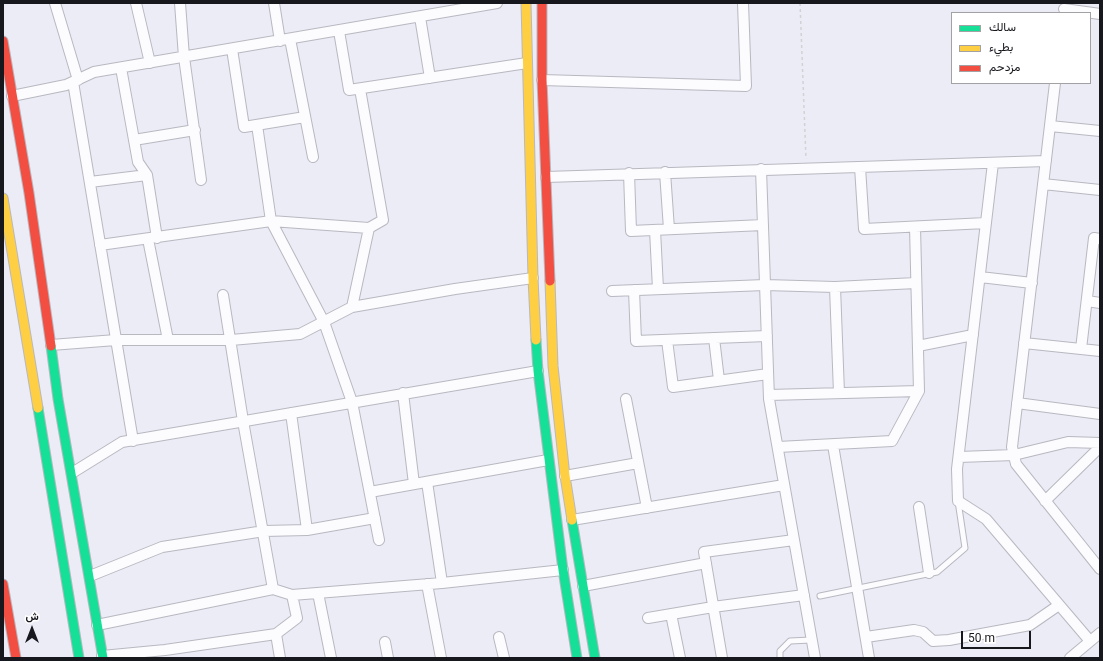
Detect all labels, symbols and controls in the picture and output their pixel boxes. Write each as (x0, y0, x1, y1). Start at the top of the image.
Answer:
legend (951, 12, 1091, 84)
text: سالك (989, 20, 1016, 34)
text: بطيء (989, 40, 1013, 54)
text: مزدحم (989, 60, 1020, 74)
north arrow (12, 609, 52, 649)
text: ش (25, 610, 39, 623)
scale bar (963, 623, 1033, 649)
text: 50 m (968, 631, 995, 645)

